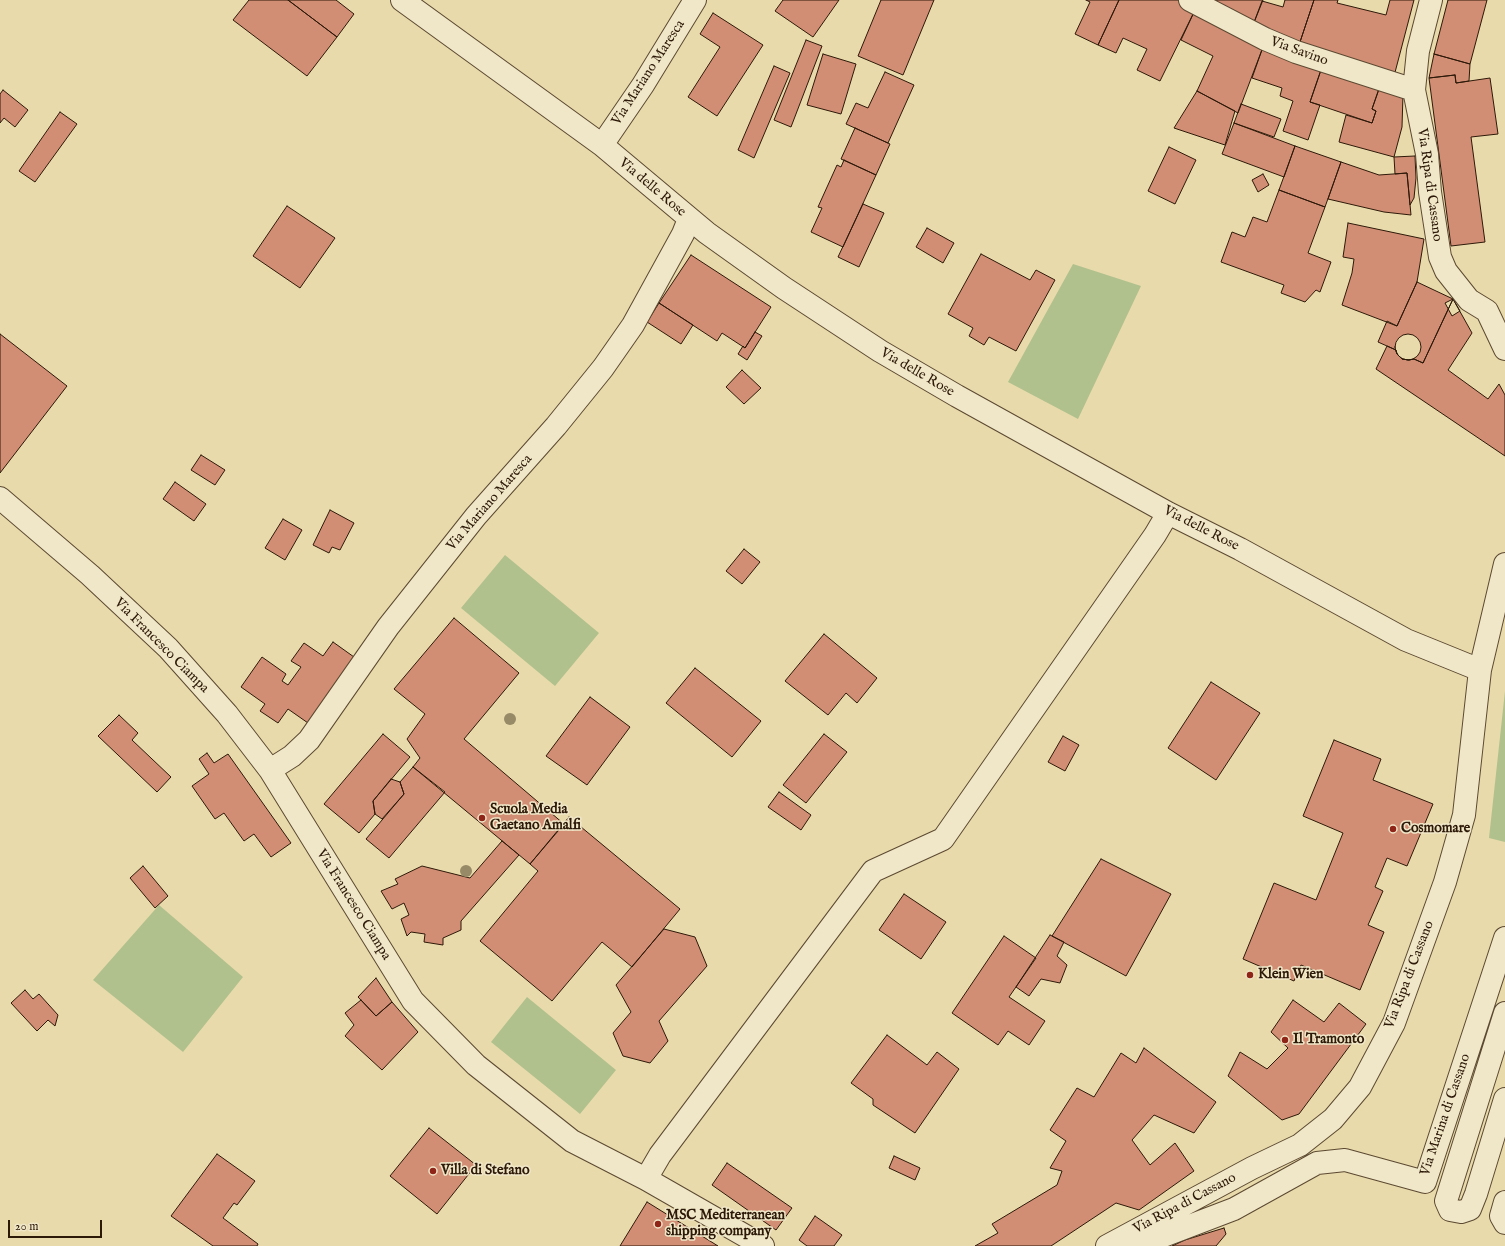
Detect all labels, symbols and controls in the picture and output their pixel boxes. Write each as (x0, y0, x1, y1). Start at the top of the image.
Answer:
street label: Via Mariano Maresca (609, 17, 689, 129)
street label: Via Savino (1268, 34, 1330, 70)
street label: Via Ripa di Cassano (1413, 127, 1445, 243)
street label: Via delle Rose (615, 155, 689, 221)
street label: Via delle Rose (877, 345, 957, 401)
street label: Via Mariano Maresca (444, 451, 536, 555)
street label: Via delle Rose (1160, 503, 1242, 555)
street label: Via Francesco Ciampa (110, 595, 212, 697)
place label: Scuola Media Gaetano Amalfi (490, 802, 581, 834)
marker: Scuola Media Gaetano Amalfi (477, 813, 487, 823)
place label: Cosmomare (1401, 821, 1470, 837)
marker: Cosmomare (1388, 824, 1398, 834)
street label: Via Francesco Ciampa (312, 846, 394, 964)
street label: Via Ripa di Cassano (1382, 919, 1438, 1031)
place label: Klein Wien (1258, 967, 1323, 983)
marker: Klein Wien (1245, 970, 1255, 980)
place label: Il Tramonto (1293, 1032, 1364, 1048)
marker: Il Tramonto (1280, 1035, 1290, 1045)
street label: Via Marina di Cassano (1417, 1052, 1475, 1178)
place label: Villa di Stefano (441, 1163, 529, 1179)
marker: Villa di Stefano (428, 1166, 438, 1176)
street label: Via Ripa di Cassano (1131, 1170, 1239, 1238)
place label: MSC Mediterranean shipping company (666, 1208, 785, 1240)
scale bar (10, 1212, 104, 1238)
text: 20 m (15, 1219, 38, 1234)
marker: MSC Mediterranean shipping company (653, 1219, 663, 1229)

